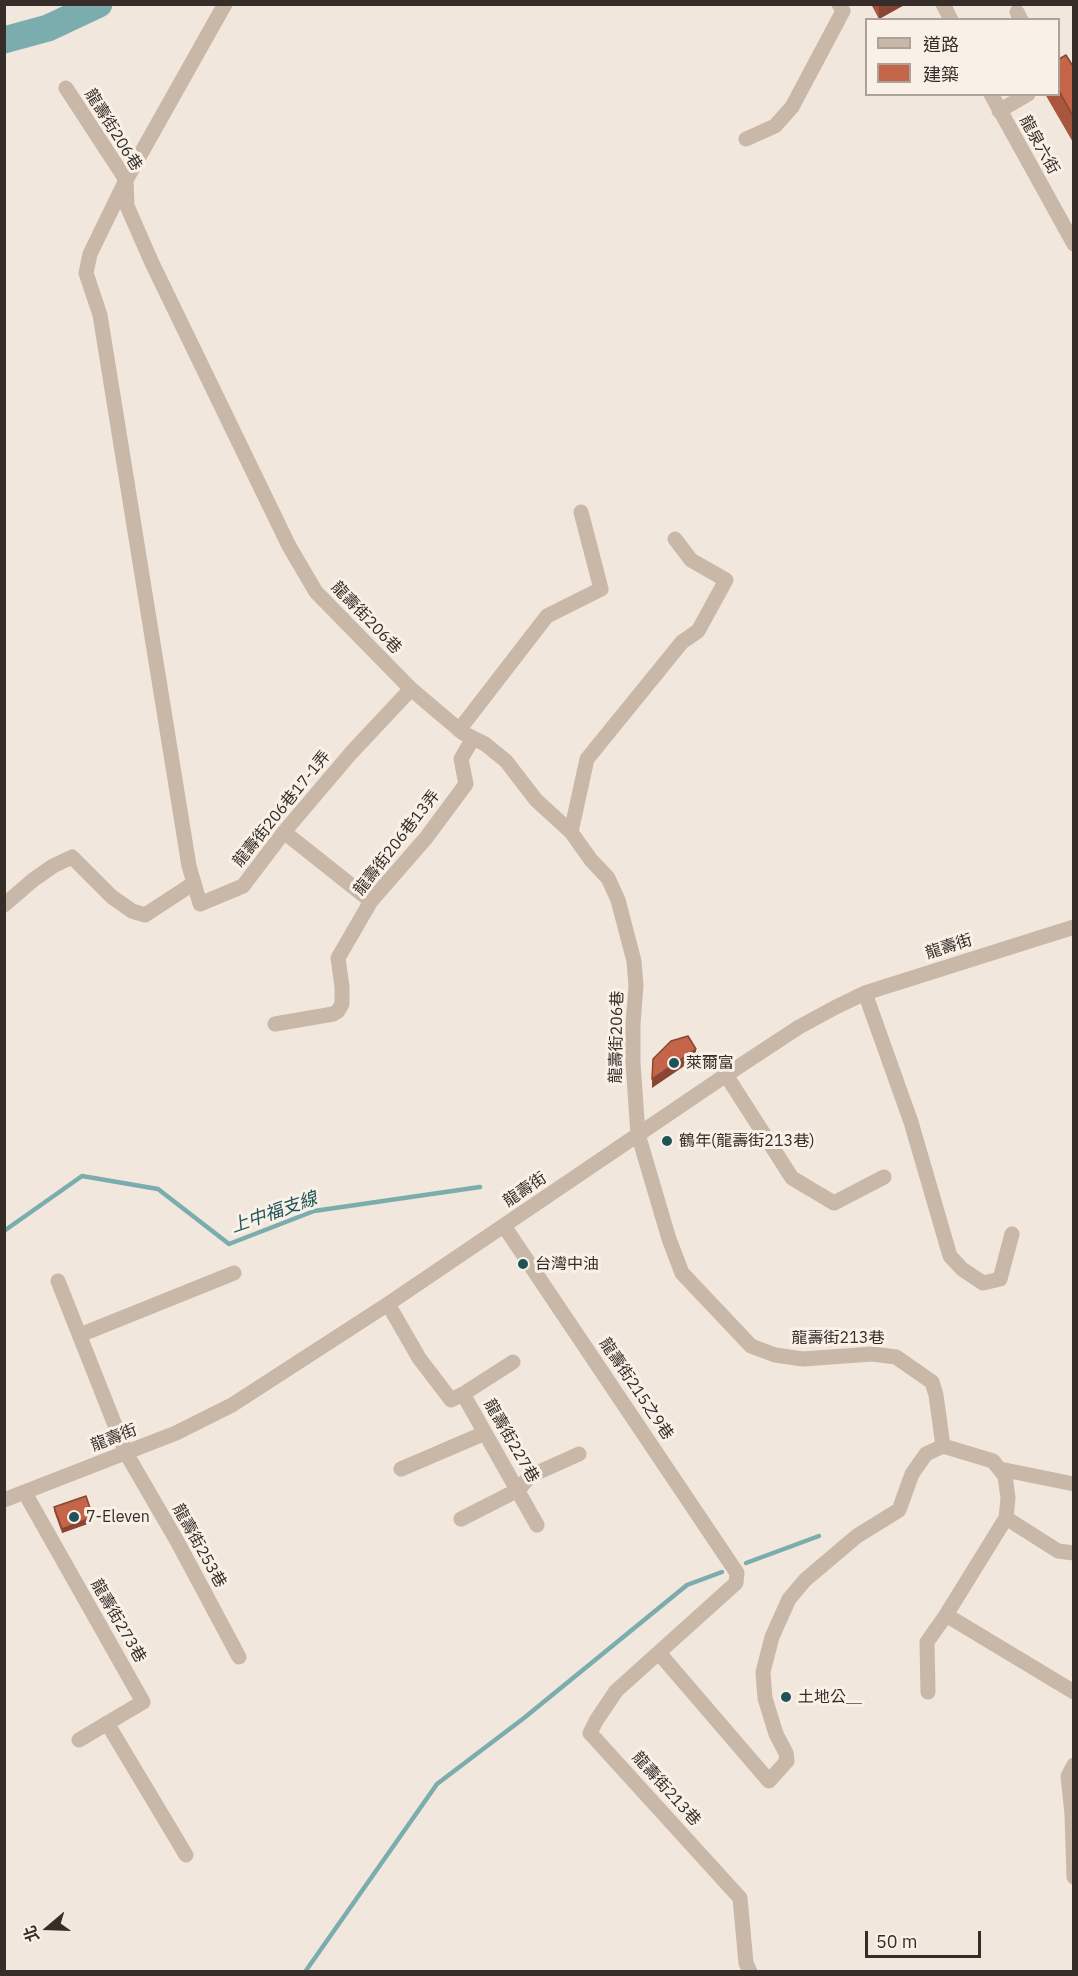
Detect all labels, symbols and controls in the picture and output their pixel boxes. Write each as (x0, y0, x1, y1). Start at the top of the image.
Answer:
legend (865, 18, 1060, 96)
text: 道路 (923, 33, 959, 56)
text: 建築 (923, 63, 959, 86)
street label: 龍壽街206巷 (80, 86, 146, 174)
street label: 龍泉六街 (1015, 112, 1063, 178)
street label: 龍壽街206巷 (327, 578, 405, 658)
street label: 龍壽街206巷17-1弄 (229, 747, 335, 871)
street label: 龍壽街206巷13弄 (350, 787, 444, 899)
street label: 龍壽街 (923, 930, 975, 964)
street label: 龍壽街206巷 (607, 990, 627, 1084)
place label: 萊爾富 (686, 1053, 734, 1073)
marker: 萊爾富 (667, 1056, 681, 1070)
place label: 鶴年(龍壽街213巷) (679, 1131, 815, 1151)
marker: 鶴年(龍壽街213巷) (660, 1134, 674, 1148)
street label: 龍壽街 (500, 1169, 550, 1211)
water label: 上中福支線 (228, 1188, 320, 1238)
place label: 台灣中油 (535, 1254, 599, 1274)
marker: 台灣中油 (516, 1257, 530, 1271)
street label: 龍壽街213巷 (792, 1328, 884, 1348)
street label: 龍壽街215之9巷 (595, 1335, 677, 1443)
street label: 龍壽街227巷 (479, 1396, 543, 1486)
street label: 龍壽街 (88, 1420, 140, 1456)
street label: 龍壽街253巷 (168, 1501, 230, 1591)
place label: 7-Eleven (86, 1507, 150, 1527)
marker: 7-Eleven (67, 1510, 81, 1524)
street label: 龍壽街273巷 (86, 1576, 150, 1666)
place label: 土地公＿ (798, 1687, 862, 1707)
marker: 土地公＿ (779, 1690, 793, 1704)
street label: 龍壽街213巷 (628, 1748, 704, 1830)
north arrow (18, 1898, 78, 1958)
scale bar (868, 1919, 984, 1957)
text: 北 (19, 1923, 43, 1945)
text: 50 m (876, 1930, 918, 1953)

